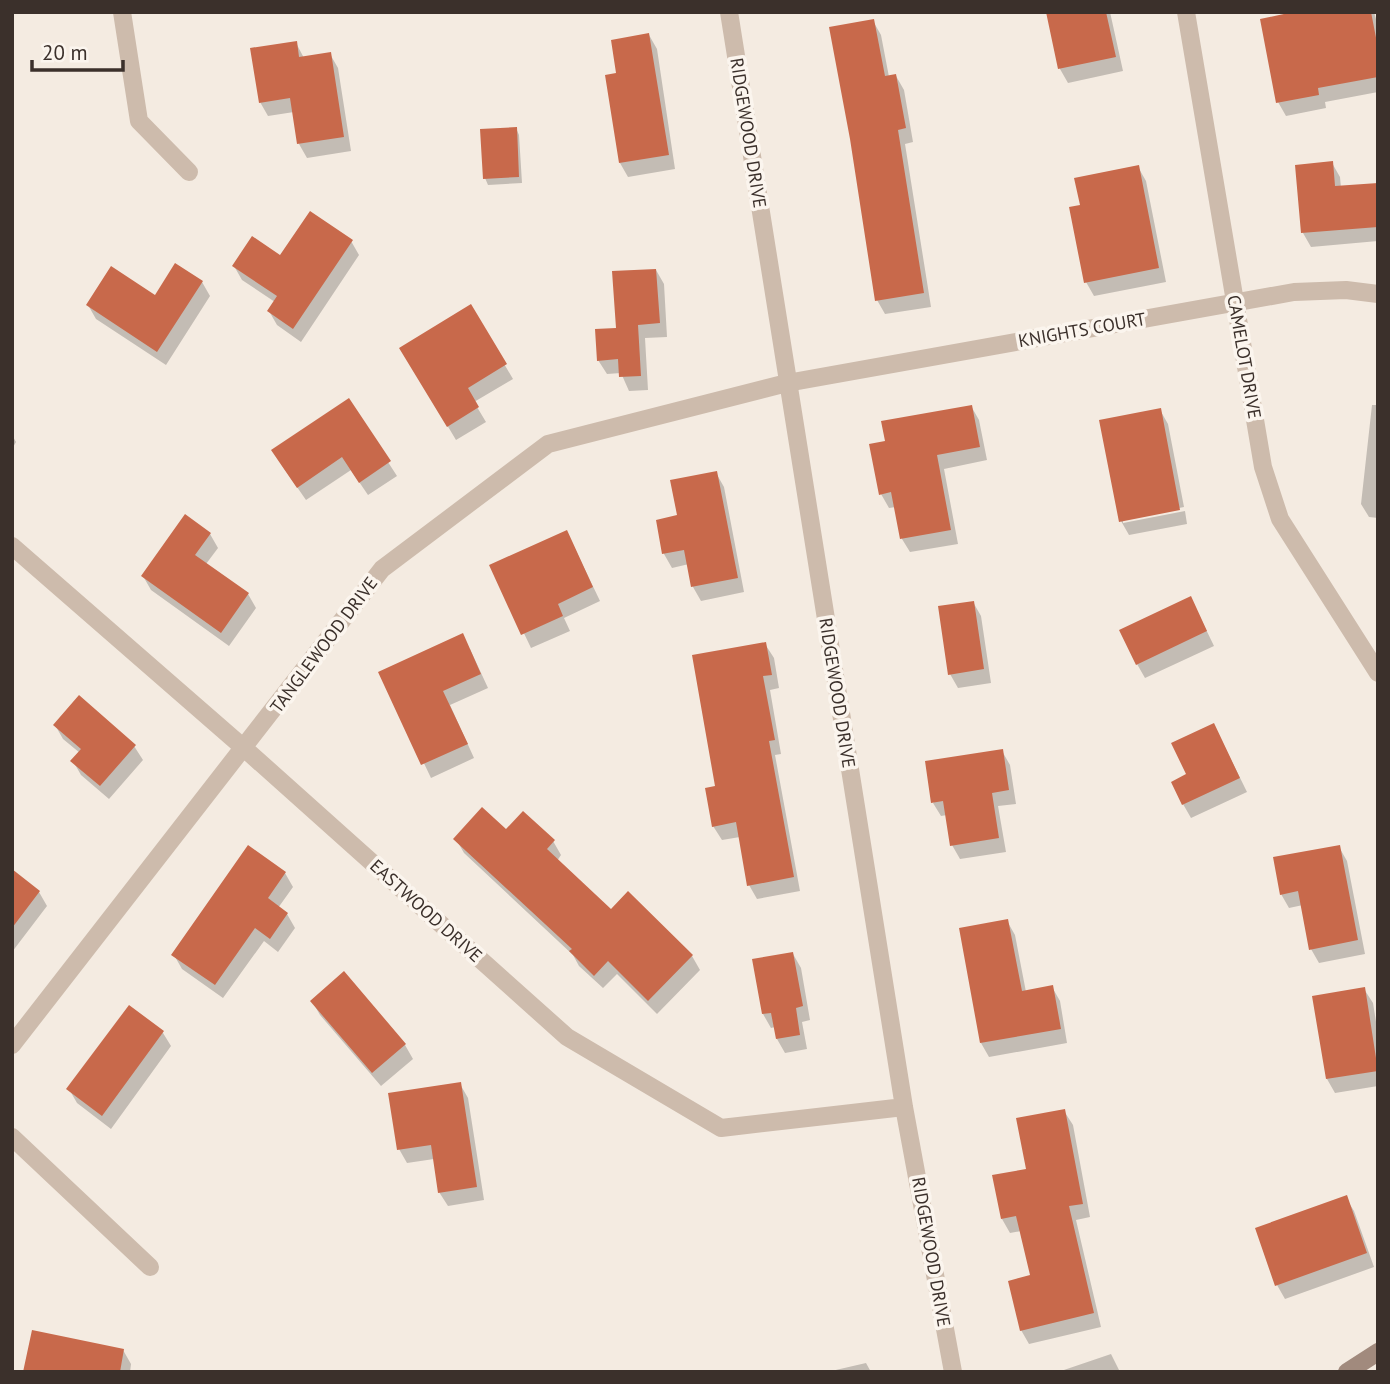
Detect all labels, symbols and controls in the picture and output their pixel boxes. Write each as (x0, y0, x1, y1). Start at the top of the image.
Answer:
scale bar (32, 28, 122, 72)
text: 20 m (42, 39, 88, 66)
street label: RIDGEWOOD DRIVE (725, 56, 772, 210)
street label: CAMELOT DRIVE (1222, 293, 1267, 421)
street label: KNIGHTS COURT (1016, 307, 1148, 352)
street label: TANGLEWOOD DRIVE (265, 572, 382, 717)
street label: RIDGEWOOD DRIVE (814, 616, 861, 770)
street label: EASTWOOD DRIVE (365, 854, 487, 967)
street label: RIDGEWOOD DRIVE (907, 1175, 956, 1329)

